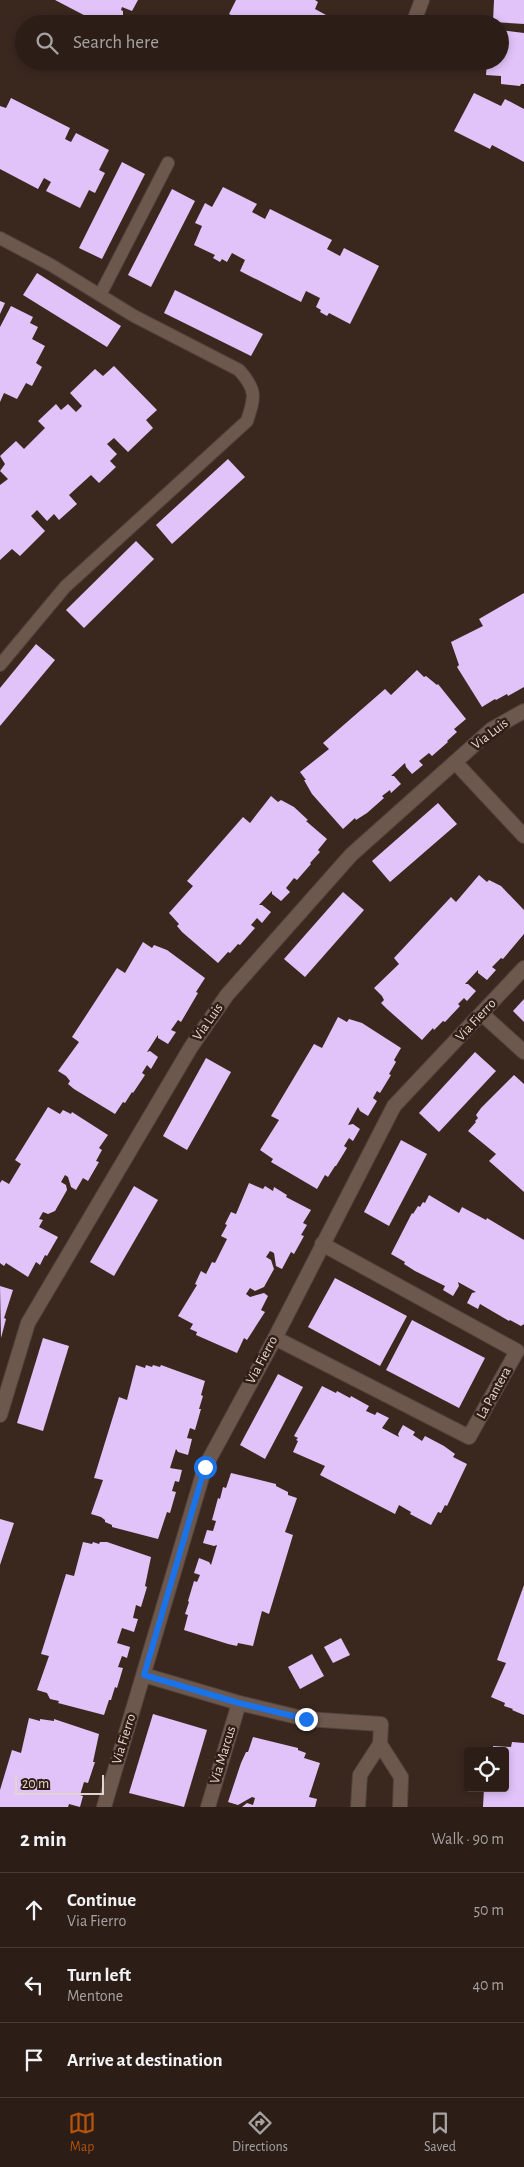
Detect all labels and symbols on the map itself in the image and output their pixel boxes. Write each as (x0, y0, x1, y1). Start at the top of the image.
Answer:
street label: Via Luis (469, 716, 511, 752)
street label: Via Fierro (453, 996, 499, 1044)
street label: Via Luis (190, 1001, 226, 1043)
street label: Via Fierro (244, 1334, 280, 1386)
street label: La Pantera (474, 1364, 514, 1421)
route start (194, 1456, 217, 1479)
route end (295, 1708, 318, 1731)
street label: Via Fierro (110, 1712, 138, 1766)
street label: Via Marcus (208, 1724, 238, 1786)
scale bar (15, 1772, 104, 1795)

